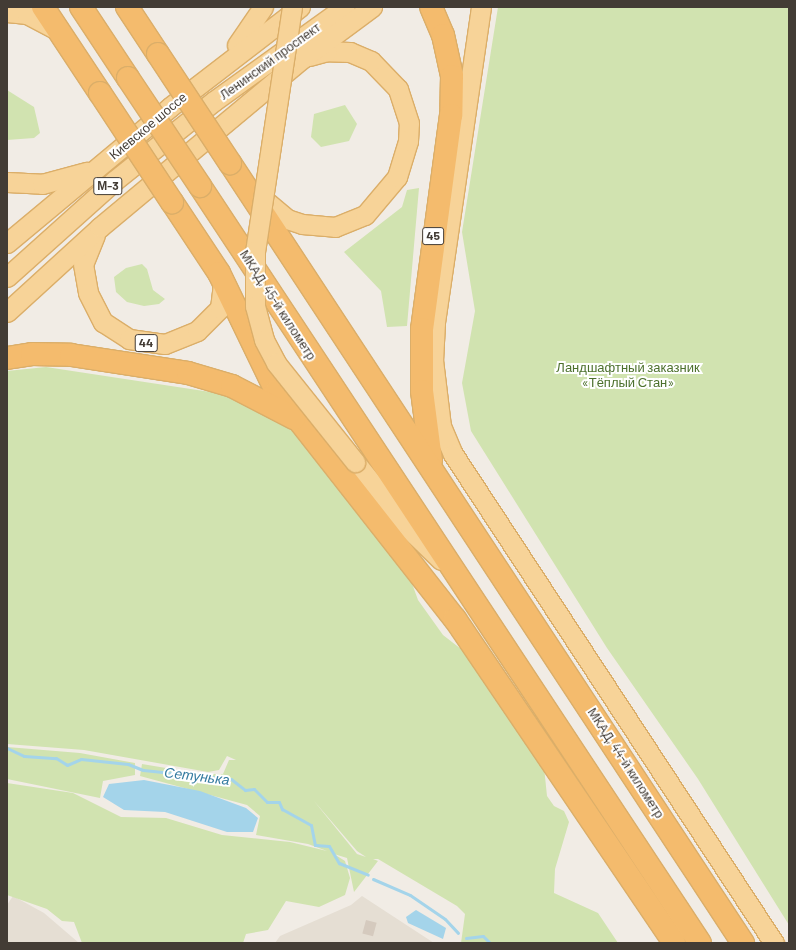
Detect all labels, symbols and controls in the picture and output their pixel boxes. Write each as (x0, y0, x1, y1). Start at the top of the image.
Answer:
street label: Ленинский проспект (217, 19, 323, 103)
street label: Киевское шоссе (106, 89, 190, 163)
road number: М-3 (93, 176, 123, 196)
road number: 45 (422, 226, 444, 246)
street label: МКАД, 45-й километр (237, 247, 319, 363)
road number: 44 (134, 333, 158, 353)
park label: Ландшафтный заказник «Тёплый Стан» (556, 360, 700, 391)
street label: МКАД, 44-й километр (584, 705, 668, 821)
water label: Сетунька (163, 764, 231, 788)

